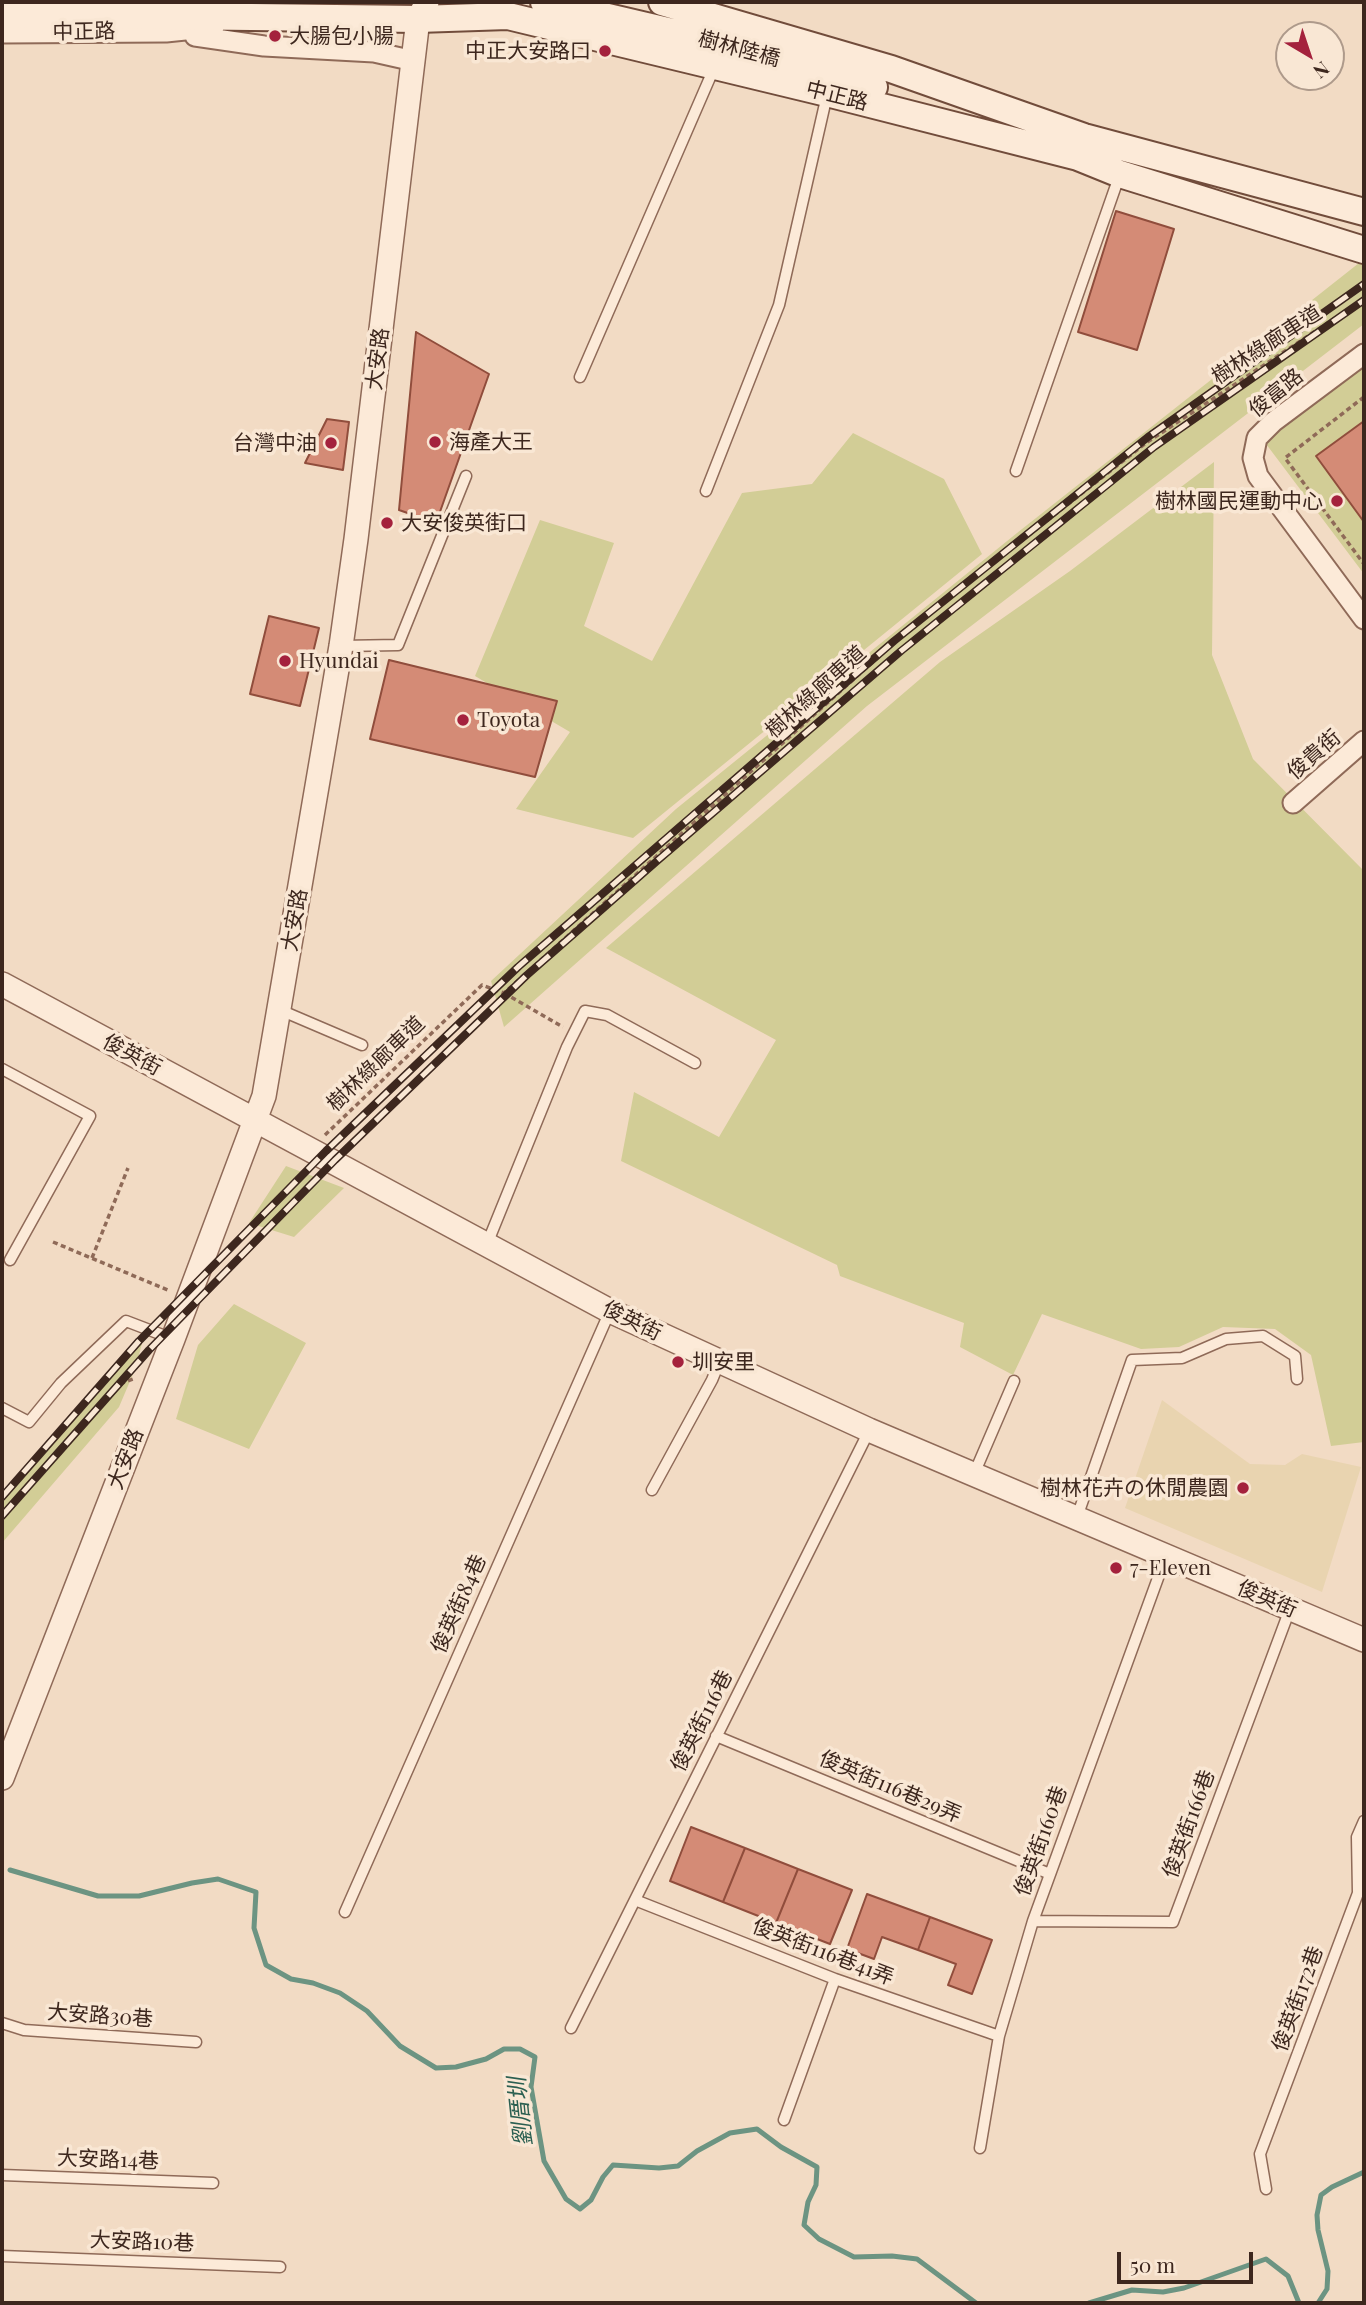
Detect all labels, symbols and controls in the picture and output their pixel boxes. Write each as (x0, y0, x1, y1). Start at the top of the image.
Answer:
street label: 中正路 (52, 19, 116, 45)
north arrow (1275, 21, 1345, 91)
place label: 大腸包小腸 (289, 23, 394, 49)
street label: 樹林陸橋 (695, 26, 783, 72)
marker: 大腸包小腸 (267, 28, 283, 44)
place label: 中正大安路口 (465, 38, 591, 64)
marker: 中正大安路口 (597, 43, 613, 59)
text: N (1308, 56, 1335, 85)
street label: 中正路 (803, 76, 871, 116)
street label: 樹林綠廊車道 (1207, 300, 1327, 390)
street label: 大安路 (362, 326, 394, 392)
street label: 俊富路 (1244, 363, 1308, 423)
place label: 海產大王 (449, 429, 533, 455)
place label: 台灣中油 (233, 430, 317, 456)
marker: 海產大王 (427, 434, 443, 450)
marker: 台灣中油 (323, 435, 339, 451)
place label: 樹林國民運動中心 (1155, 488, 1323, 514)
marker: 樹林國民運動中心 (1329, 493, 1345, 509)
place label: 大安俊英街口 (401, 510, 527, 536)
marker: 大安俊英街口 (379, 515, 395, 531)
street label: 樹林綠廊車道 (761, 640, 871, 744)
place label: Hyundai (299, 648, 379, 674)
marker: Hyundai (277, 653, 293, 669)
place label: Toyota (477, 707, 540, 733)
marker: Toyota (455, 712, 471, 728)
street label: 俊貴街 (1282, 725, 1346, 785)
street label: 大安路 (277, 887, 313, 953)
street label: 樹林綠廊車道 (322, 1011, 430, 1117)
street label: 俊英街 (98, 1029, 166, 1081)
street label: 俊英街 (598, 1296, 666, 1346)
place label: 圳安里 (692, 1349, 755, 1375)
marker: 圳安里 (670, 1354, 686, 1370)
street label: 大安路 (103, 1425, 149, 1493)
place label: 樹林花卉の休閒農園 (1040, 1475, 1229, 1501)
marker: 樹林花卉の休閒農園 (1235, 1480, 1251, 1496)
street label: 俊英街84巷 (426, 1551, 492, 1657)
place label: 7-Eleven (1130, 1555, 1211, 1581)
marker: 7-Eleven (1108, 1560, 1124, 1576)
street label: 俊英街 (1233, 1575, 1301, 1623)
street label: 俊英街116巷 (666, 1666, 738, 1776)
street label: 俊英街116巷29弄 (815, 1746, 965, 1828)
street label: 俊英街166巷 (1158, 1766, 1220, 1882)
street label: 俊英街160巷 (1009, 1783, 1073, 1899)
street label: 俊英街116巷41弄 (749, 1913, 897, 1991)
street label: 俊英街172巷 (1267, 1943, 1329, 2055)
street label: 大安路30巷 (46, 2000, 154, 2032)
water label: 劉厝圳 (504, 2076, 538, 2148)
street label: 大安路14巷 (57, 2146, 159, 2174)
street label: 大安路10巷 (89, 2228, 195, 2256)
scale bar (1121, 2238, 1258, 2282)
text: 50 m (1130, 2250, 1175, 2278)

